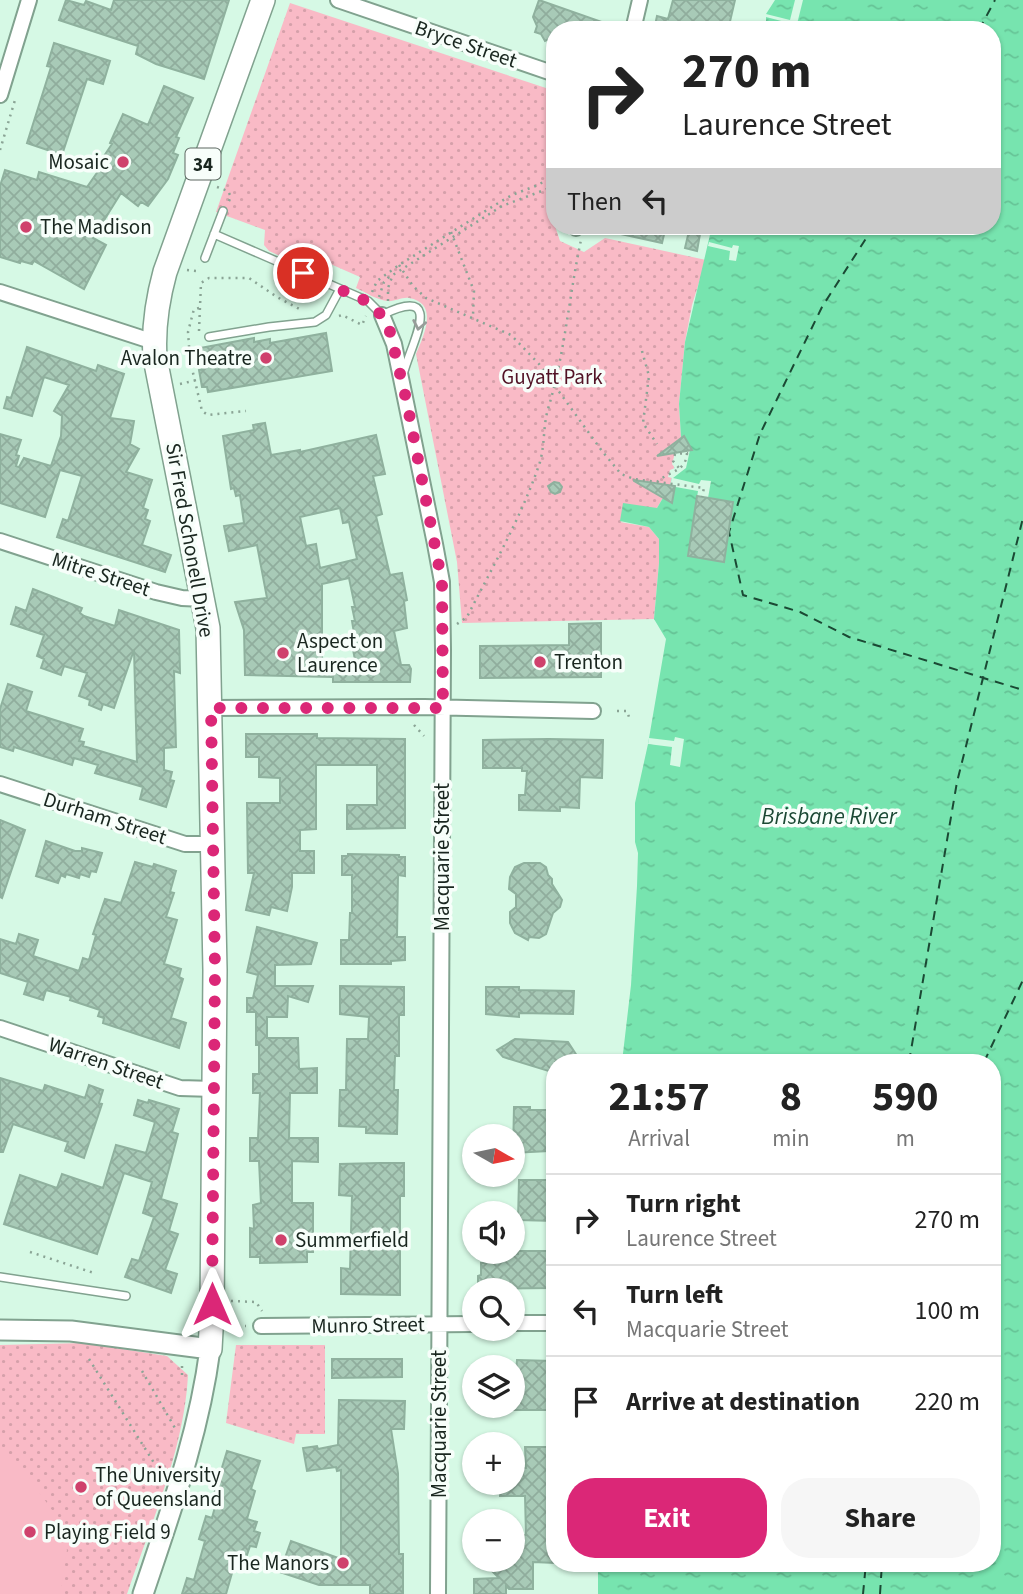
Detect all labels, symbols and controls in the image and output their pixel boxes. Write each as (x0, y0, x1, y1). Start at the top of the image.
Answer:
street label: Bryce Street (411, 13, 521, 75)
text: 270 m (682, 37, 811, 107)
icon: right (567, 49, 658, 140)
text: Laurence Street (682, 102, 892, 148)
place label: Mosaic (48, 147, 109, 177)
road number: 34 (186, 148, 220, 180)
marker: Mosaic (115, 154, 131, 170)
icon: left (636, 182, 674, 220)
text: Then (567, 183, 622, 220)
place label: The Madison (40, 212, 152, 242)
marker: The Madison (18, 219, 34, 235)
pin (273, 243, 333, 303)
icon: arrive (284, 254, 322, 292)
one-way arrow (412, 320, 427, 331)
place label: Avalon Theatre (121, 343, 252, 373)
marker: Avalon Theatre (258, 350, 274, 366)
park label: Guyatt Park (501, 362, 603, 392)
street label: Sir Fred Schonell Drive (158, 440, 222, 640)
street label: Mitre Street (48, 544, 154, 604)
place label: Aspect on Laurence (297, 626, 383, 680)
marker: Aspect on Laurence (275, 645, 291, 661)
place label: Trenton (554, 647, 623, 677)
marker: Trenton (532, 654, 548, 670)
street label: Macquarie Street (427, 783, 457, 931)
street label: Durham Street (40, 784, 170, 852)
water label: Brisbane River (761, 800, 898, 833)
street label: Warren Street (44, 1029, 168, 1097)
text: 21:57 (608, 1067, 710, 1127)
text: 8 (780, 1067, 802, 1127)
text: 590 (872, 1067, 939, 1127)
text: Arrival (628, 1122, 690, 1155)
text: min (772, 1122, 810, 1155)
text: m (896, 1122, 915, 1155)
north arrow (462, 1124, 525, 1186)
map controls (462, 1124, 525, 1572)
text: Turn right (626, 1185, 741, 1222)
button: sound (462, 1201, 525, 1264)
icon: right (567, 1201, 605, 1239)
text: 270 m (914, 1201, 980, 1238)
text: Laurence Street (626, 1222, 777, 1255)
place label: Summerfield (295, 1225, 409, 1255)
marker: Summerfield (273, 1232, 289, 1248)
position arrow (175, 1267, 249, 1341)
text: Turn left (626, 1276, 723, 1313)
button: search (462, 1278, 525, 1341)
icon: left (567, 1292, 605, 1330)
text: 100 m (914, 1292, 980, 1329)
street label: Munro Street (311, 1309, 425, 1341)
text: Macquarie Street (626, 1313, 788, 1346)
street label: Macquarie Street (424, 1350, 454, 1498)
button: layers (462, 1355, 525, 1418)
icon: arrive (567, 1383, 605, 1421)
text: Arrive at destination (626, 1383, 860, 1420)
text: 220 m (914, 1383, 980, 1420)
button: + (462, 1432, 525, 1495)
place label: The University of Queensland (95, 1460, 222, 1514)
button: Exit (567, 1478, 767, 1558)
button: Share (781, 1478, 980, 1558)
marker: The University of Queensland (73, 1479, 89, 1495)
button: − (462, 1509, 525, 1572)
place label: Playing Field 9 (44, 1517, 171, 1547)
marker: Playing Field 9 (22, 1524, 38, 1540)
place label: The Manors (227, 1548, 329, 1578)
marker: The Manors (335, 1555, 351, 1571)

